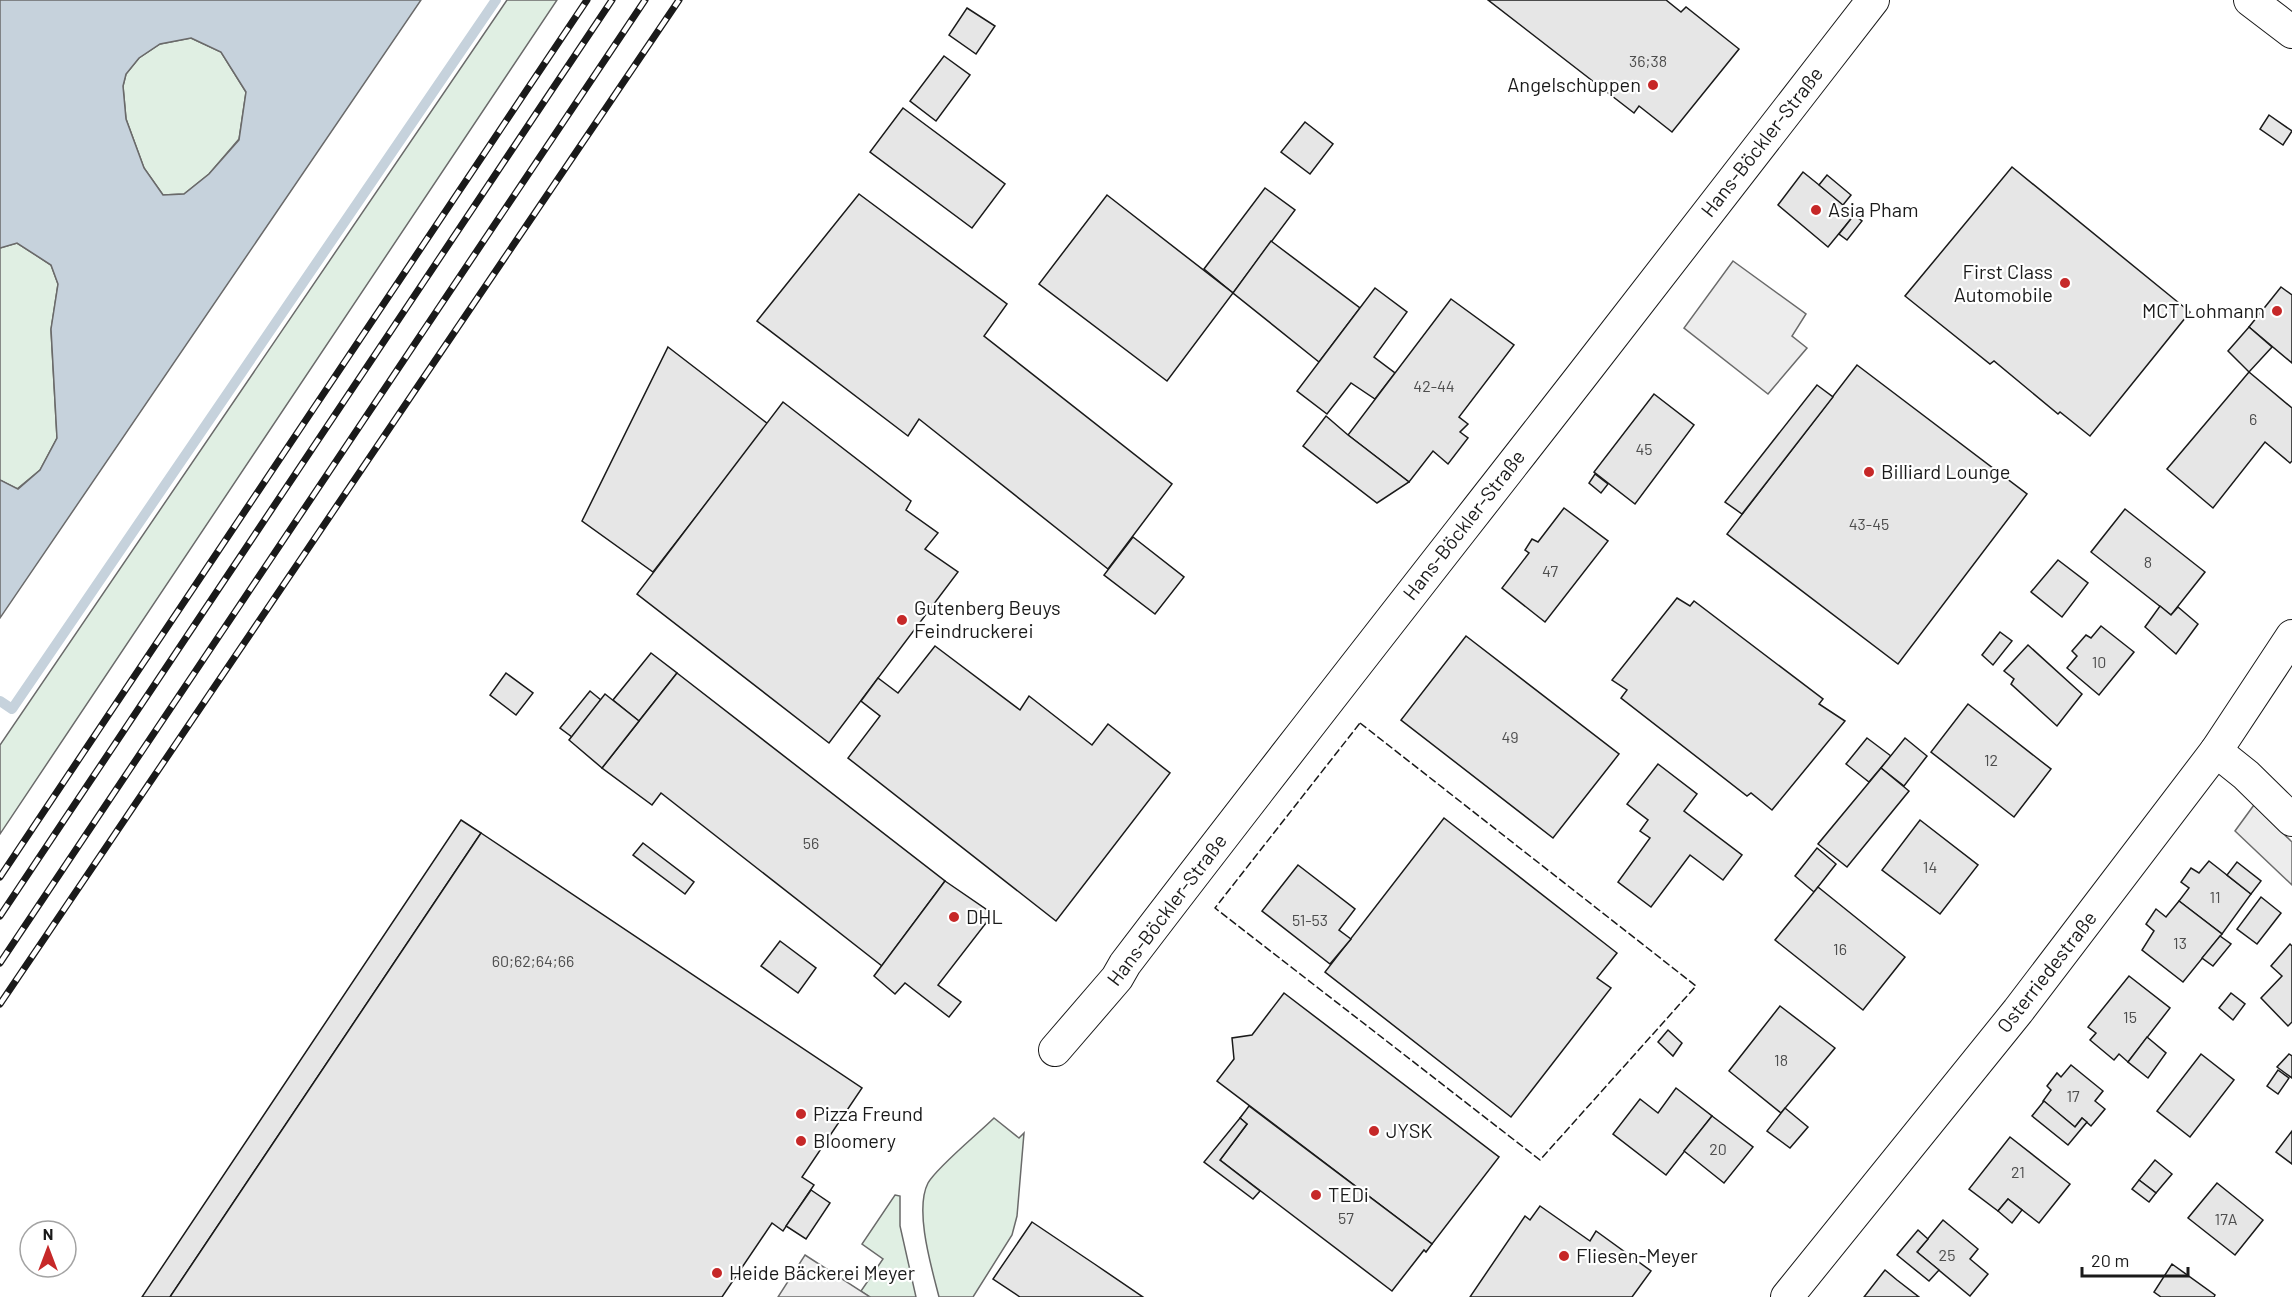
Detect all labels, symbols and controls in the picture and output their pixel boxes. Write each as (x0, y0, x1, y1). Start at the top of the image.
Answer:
house number: 36;38 (1629, 51, 1667, 70)
street label: Hans-Böckler-Straße (1695, 62, 1827, 221)
place label: Angelschuppen (1507, 72, 1641, 96)
marker: Angelschuppen (1646, 78, 1660, 92)
place label: Asia Pham (1828, 197, 1918, 221)
marker: Asia Pham (1809, 203, 1823, 217)
place label: First Class Automobile (1954, 259, 2053, 306)
marker: First Class Automobile (2058, 276, 2072, 290)
place label: MCT Lohmann (2142, 298, 2265, 322)
marker: MCT Lohmann (2270, 304, 2284, 318)
house number: 42-44 (1413, 376, 1455, 395)
house number: 6 (2249, 409, 2257, 428)
house number: 45 (1635, 439, 1653, 458)
street label: Hans-Böckler-Straße (1397, 445, 1529, 604)
place label: Billiard Lounge (1881, 459, 2010, 483)
marker: Billiard Lounge (1862, 465, 1876, 479)
house number: 43-45 (1849, 514, 1889, 533)
house number: 8 (2144, 552, 2152, 571)
house number: 47 (1542, 561, 1558, 580)
place label: Gutenberg Beuys Feindruckerei (914, 595, 1061, 642)
marker: Gutenberg Beuys Feindruckerei (895, 613, 909, 627)
house number: 10 (2092, 652, 2106, 671)
house number: 49 (1501, 727, 1519, 746)
house number: 12 (1984, 750, 1998, 769)
street label: Hans-Böckler-Straße (1101, 829, 1231, 990)
house number: 56 (803, 833, 819, 852)
house number: 14 (1923, 857, 1937, 876)
house number: 11 (2209, 887, 2221, 906)
place label: DHL (966, 904, 1003, 928)
street label: Osterriedestraße (1991, 906, 2101, 1037)
marker: DHL (947, 910, 961, 924)
house number: 51-53 (1292, 910, 1328, 929)
house number: 13 (2173, 933, 2187, 952)
house number: 16 (1833, 939, 1847, 958)
house number: 60;62;64;66 (492, 951, 574, 970)
house number: 15 (2123, 1007, 2137, 1026)
house number: 18 (1774, 1050, 1788, 1069)
house number: 17 (2066, 1086, 2080, 1105)
place label: Pizza Freund (813, 1101, 923, 1125)
marker: Pizza Freund (794, 1107, 808, 1121)
place label: JYSK (1386, 1118, 1433, 1142)
marker: JYSK (1367, 1124, 1381, 1138)
place label: Bloomery (813, 1128, 896, 1152)
marker: Bloomery (794, 1134, 808, 1148)
house number: 20 (1709, 1139, 1727, 1158)
house number: 21 (2011, 1162, 2025, 1181)
place label: TEDi (1328, 1182, 1369, 1206)
marker: TEDi (1309, 1188, 1323, 1202)
house number: 57 (1338, 1208, 1354, 1227)
house number: 17A (2215, 1209, 2238, 1228)
north arrow (18, 1219, 78, 1279)
text: N (43, 1224, 53, 1243)
scale bar (2082, 1240, 2188, 1278)
place label: Fliesen-Meyer (1576, 1243, 1698, 1267)
house number: 25 (1939, 1245, 1955, 1264)
marker: Fliesen-Meyer (1557, 1249, 1571, 1263)
text: 20 m (2091, 1249, 2129, 1271)
place label: Heide Bäckerei Meyer (729, 1260, 915, 1284)
marker: Heide Bäckerei Meyer (710, 1266, 724, 1280)

